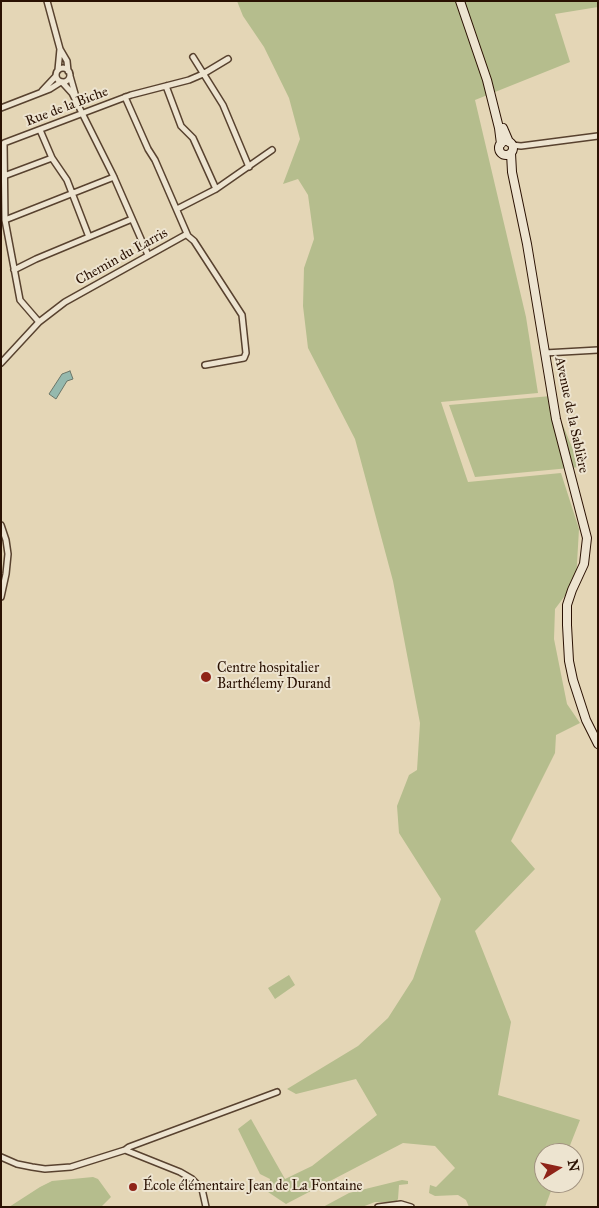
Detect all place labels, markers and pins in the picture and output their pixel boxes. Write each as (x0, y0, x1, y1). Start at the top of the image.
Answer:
place label: Centre hospitalier Barthélemy Durand (217, 661, 331, 694)
marker: Centre hospitalier Barthélemy Durand (199, 670, 213, 684)
place label: École élémentaire Jean de La Fontaine (143, 1179, 362, 1195)
marker: École élémentaire Jean de La Fontaine (127, 1181, 139, 1193)

